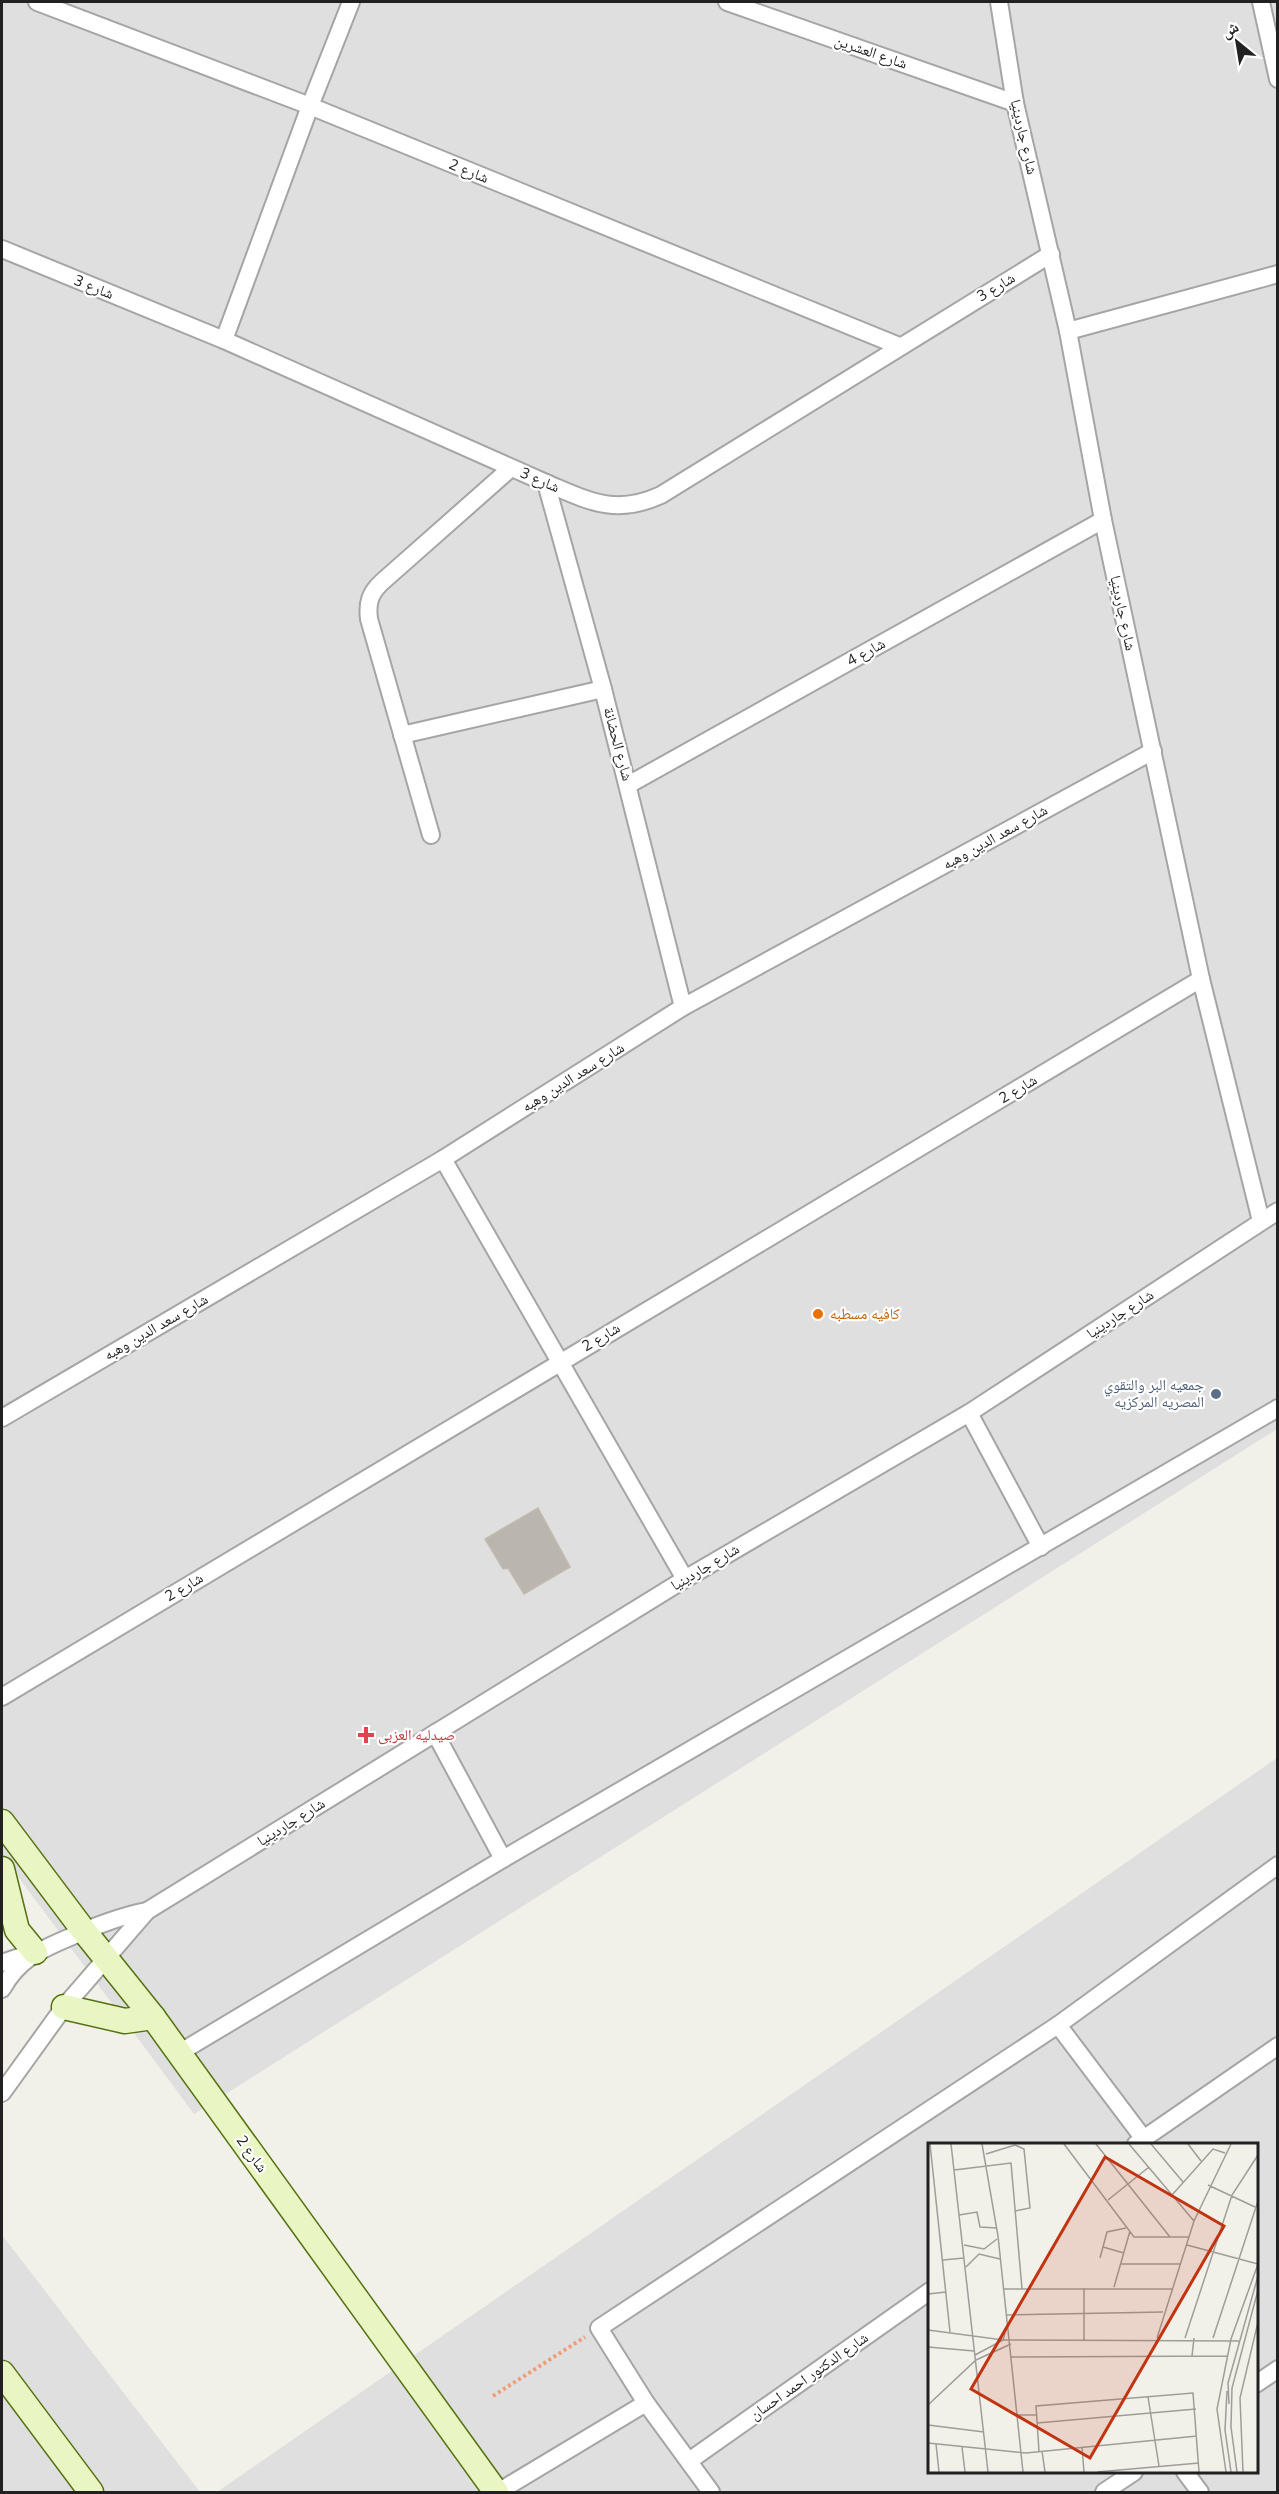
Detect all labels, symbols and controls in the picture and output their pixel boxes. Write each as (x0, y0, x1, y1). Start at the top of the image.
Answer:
north arrow (1207, 12, 1267, 72)
text: ش (1217, 15, 1242, 43)
street label: شارع العشرين (832, 29, 910, 74)
street label: شارع جاردينيا (1006, 97, 1043, 177)
street label: شارع 2 (446, 153, 492, 188)
street label: شارع 3 (973, 267, 1019, 306)
street label: شارع 3 (71, 269, 117, 304)
street label: شارع 3 (517, 462, 563, 497)
street label: شارع جاردينيا (1105, 573, 1142, 653)
street label: شارع 4 (843, 632, 889, 671)
street label: شارع الحضانة (599, 705, 638, 783)
street label: شارع سعد الدين وهبه (939, 799, 1051, 874)
street label: شارع سعد الدين وهبه (518, 1037, 628, 1116)
street label: شارع 2 (995, 1069, 1041, 1108)
street label: شارع جاردينيا (1082, 1284, 1158, 1343)
street label: شارع سعد الدين وهبه (100, 1288, 212, 1365)
place label: كافيه مسطبه (830, 1303, 900, 1323)
marker: كافيه مسطبه (811, 1307, 825, 1321)
street label: شارع 2 (578, 1317, 624, 1356)
place label: جمعيه البر والتقوي المصريه المركزيه (1104, 1374, 1204, 1411)
marker: جمعيه البر والتقوي المصريه المركزيه (1209, 1387, 1223, 1401)
street label: شارع جاردينيا (667, 1538, 743, 1595)
street label: شارع 2 (161, 1567, 207, 1606)
place label: صيدليه العزبى (378, 1724, 455, 1745)
marker: صيدليه العزبى (359, 1728, 373, 1742)
street label: شارع جاردينيا (253, 1792, 329, 1851)
street label: شارع 2 (232, 2131, 273, 2177)
inset map (928, 2143, 1258, 2473)
street label: شارع الدكتور احمد احسان (745, 2327, 872, 2425)

